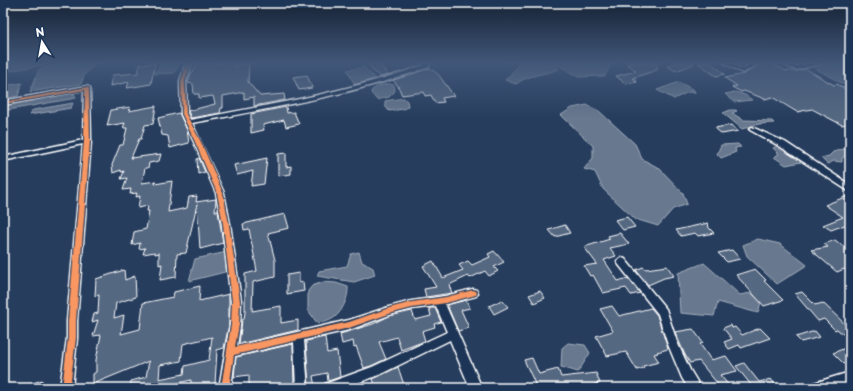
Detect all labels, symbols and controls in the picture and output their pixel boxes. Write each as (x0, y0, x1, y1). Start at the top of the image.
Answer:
north arrow (22, 22, 62, 62)
text: N (34, 22, 46, 41)

